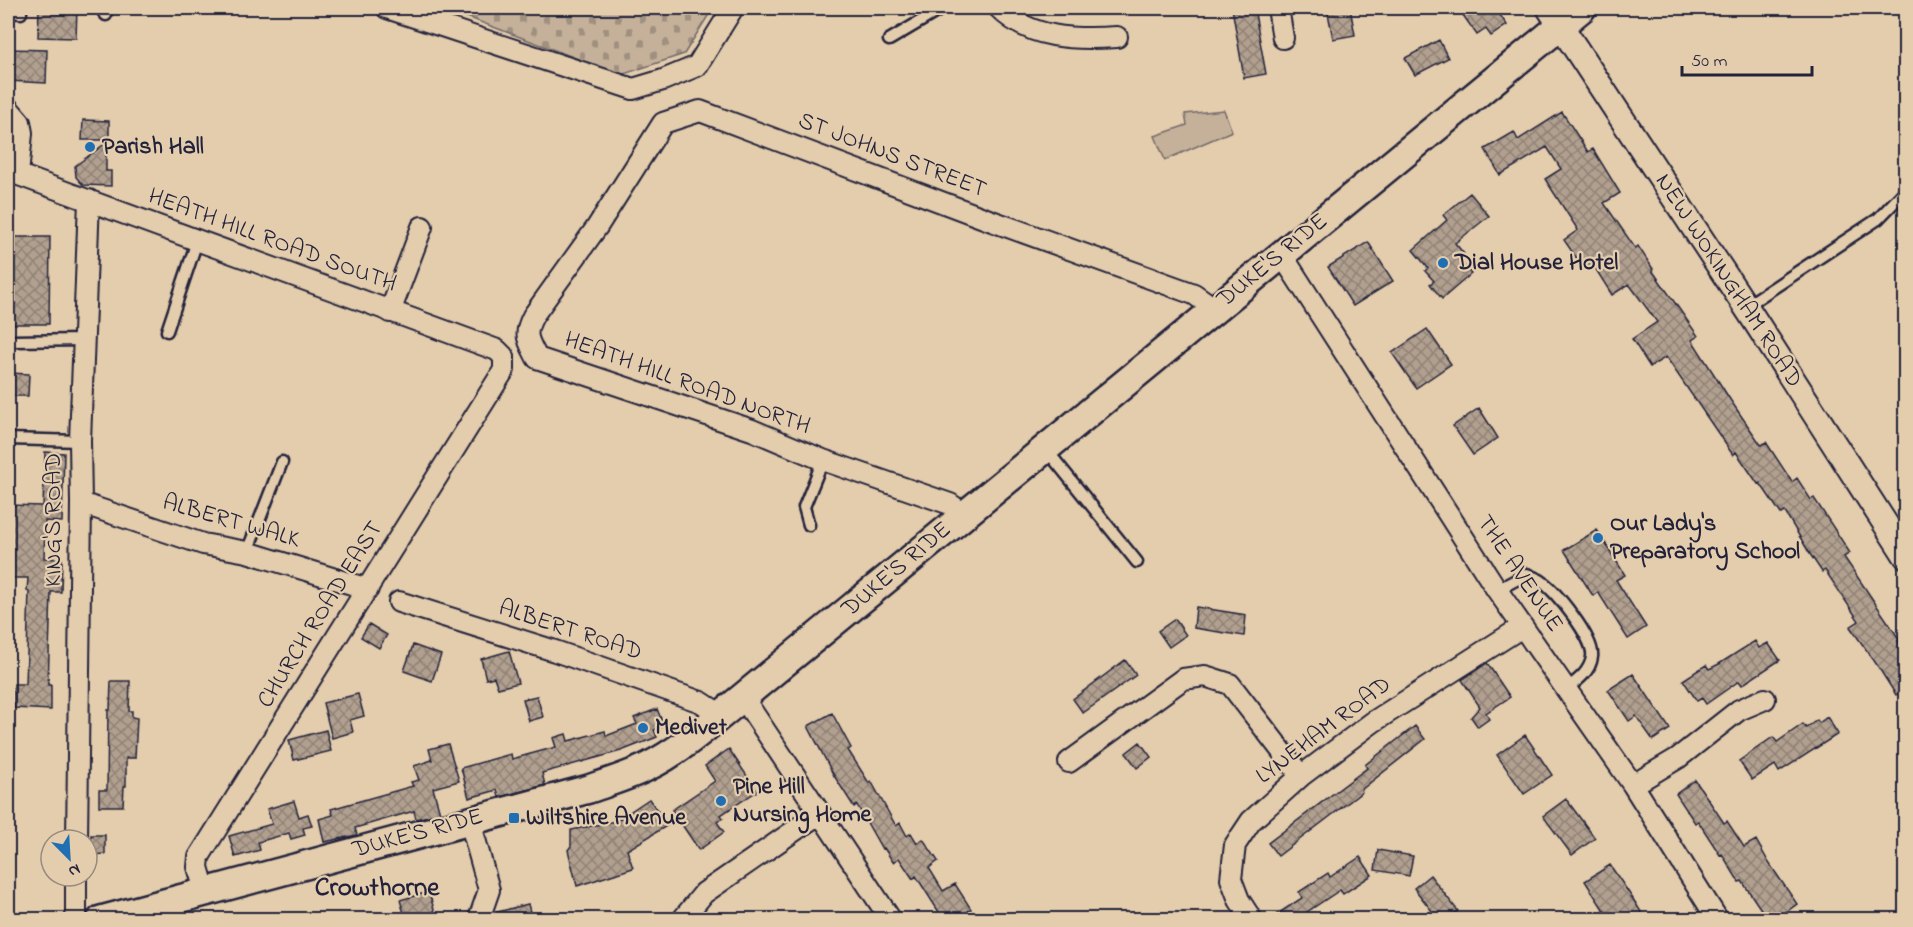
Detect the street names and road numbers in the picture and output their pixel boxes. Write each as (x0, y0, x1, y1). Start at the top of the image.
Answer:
street label: ST JOHNS STREET (793, 104, 992, 208)
street label: NEW WOKINGHAM ROAD (1645, 167, 1811, 395)
street label: HEATH HILL ROAD SOUTH (143, 180, 401, 302)
street label: DUKE'S RIDE (1209, 205, 1336, 317)
street label: HEATH HILL ROAD NORTH (559, 323, 815, 445)
street label: KING'S ROAD (37, 453, 72, 587)
street label: ALBERT WALK (158, 486, 304, 558)
street label: THE AVENUE (1467, 508, 1571, 640)
street label: CHURCH ROAD EAST (249, 514, 393, 715)
street label: DUKE'S RIDE (834, 514, 960, 627)
street label: ALBERT ROAD (494, 591, 646, 671)
street label: LYNEHAM ROAD (1249, 668, 1399, 794)
street label: DUKE'S RIDE (348, 800, 487, 868)

